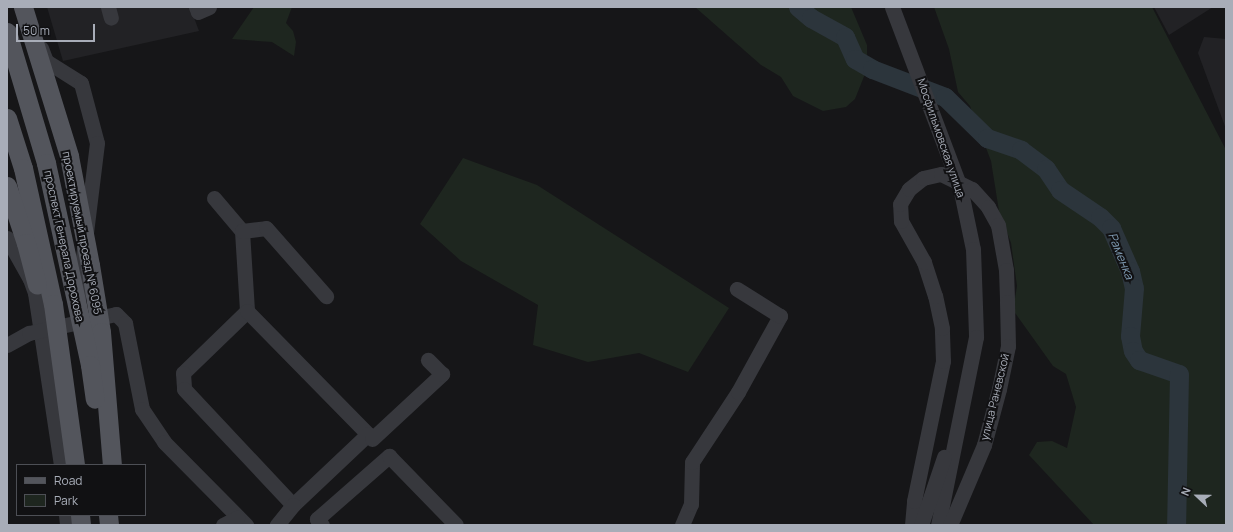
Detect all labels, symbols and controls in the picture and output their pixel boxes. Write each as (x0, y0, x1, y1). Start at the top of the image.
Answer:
scale bar (18, 16, 97, 42)
text: 50 m (23, 22, 50, 39)
street label: Мосфильмовская улица (914, 77, 968, 199)
street label: проектируемый проезд № 6095 (60, 150, 104, 316)
street label: проспект Генерала Дорохова (41, 169, 87, 323)
water label: Раменка (1105, 231, 1137, 281)
street label: улица Раневской (978, 352, 1012, 442)
legend (16, 464, 146, 516)
text: Road (54, 472, 82, 489)
north arrow (1177, 476, 1217, 516)
text: N (1177, 485, 1194, 498)
text: Park (54, 492, 78, 509)

